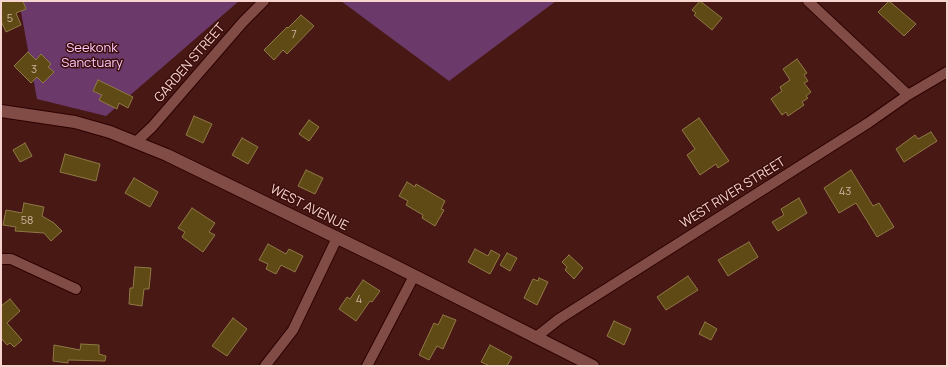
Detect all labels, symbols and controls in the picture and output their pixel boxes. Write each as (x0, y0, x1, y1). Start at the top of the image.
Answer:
house number: 5 (7, 12, 13, 26)
street label: GARDEN STREET (151, 20, 229, 106)
house number: 7 (291, 28, 297, 42)
park label: Seekonk Sanctuary (61, 40, 123, 71)
house number: 3 (31, 63, 37, 77)
street label: WEST RIVER STREET (677, 154, 789, 232)
street label: WEST AVENUE (267, 182, 351, 234)
house number: 43 (839, 185, 851, 199)
house number: 58 (21, 214, 33, 228)
house number: 4 (356, 293, 362, 307)

